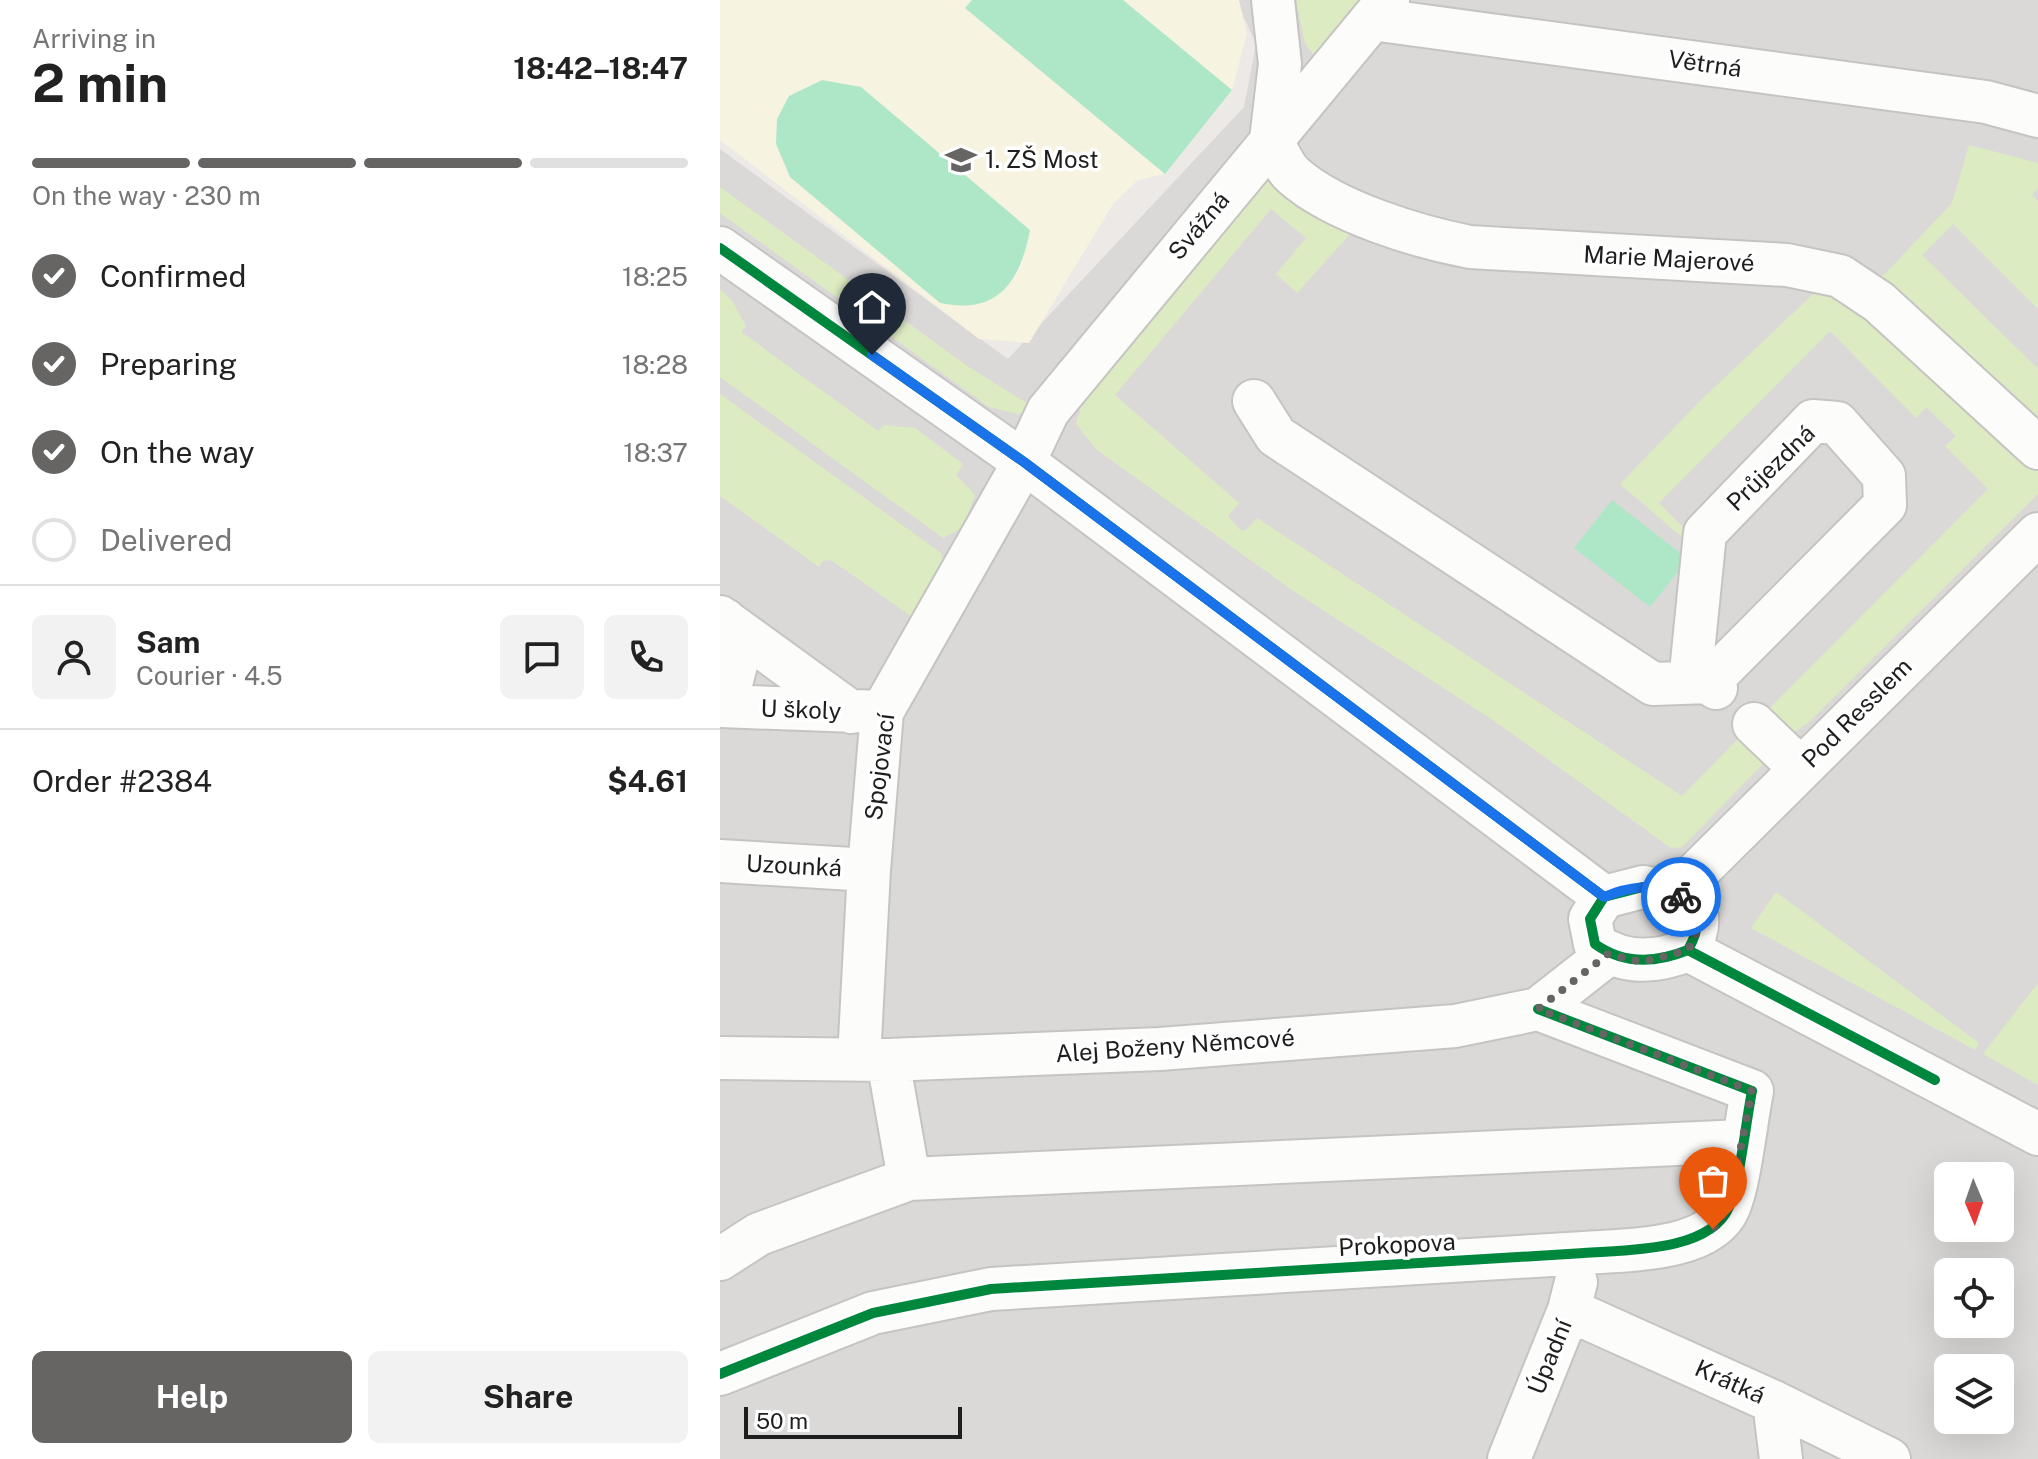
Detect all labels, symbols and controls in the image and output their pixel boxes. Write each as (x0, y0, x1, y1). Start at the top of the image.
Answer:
text: Arriving in (32, 23, 156, 54)
street label: Větrná (1667, 44, 1744, 82)
text: 18:42–18:47 (513, 50, 688, 86)
text: 2 min (32, 53, 168, 114)
school or university icon: 1. ZŠ Most (944, 143, 978, 177)
place label: 1. ZŠ Most (985, 145, 1099, 173)
text: On the way · 230 m (32, 180, 261, 211)
street label: Svážná (1162, 186, 1235, 265)
street label: Marie Majerové (1583, 240, 1755, 276)
icon: check (32, 254, 76, 298)
text: Confirmed (100, 258, 246, 294)
text: 18:25 (622, 261, 688, 292)
pin (838, 273, 906, 355)
icon: home (850, 285, 894, 329)
icon: check (32, 342, 76, 386)
text: Preparing (100, 346, 237, 382)
text: 18:28 (622, 349, 688, 380)
street label: Průjezdná (1721, 419, 1820, 516)
icon: check (32, 430, 76, 474)
text: On the way (100, 434, 254, 470)
text: 18:37 (623, 437, 688, 468)
text: Delivered (100, 522, 232, 558)
button: person (32, 615, 116, 699)
button: chat (500, 615, 584, 699)
button: phone (604, 615, 688, 699)
text: Sam (136, 624, 200, 660)
street label: Pod Resslem (1796, 652, 1917, 773)
text: Courier · 4.5 (136, 660, 283, 691)
street label: U školy (760, 694, 842, 724)
street label: Spojovací (859, 711, 900, 822)
text: Order #2384 (32, 763, 212, 799)
text: $4.61 (607, 763, 688, 799)
street label: Uzounká (745, 849, 843, 881)
courier (1641, 857, 1721, 937)
icon: bike (1659, 875, 1703, 919)
street label: Alej Boženy Němcové (1054, 1023, 1296, 1067)
pin (1679, 1147, 1747, 1229)
icon: bag (1691, 1159, 1735, 1203)
north arrow (1934, 1162, 2014, 1242)
map controls (1934, 1162, 2014, 1434)
street label: Prokopova (1338, 1227, 1456, 1261)
button: locate (1934, 1258, 2014, 1338)
street label: Úpadní (1521, 1314, 1577, 1398)
button: Help (32, 1351, 352, 1443)
button: Share (368, 1351, 688, 1443)
street label: Krátká (1691, 1353, 1770, 1409)
button: layers (1934, 1354, 2014, 1434)
scale bar (744, 1403, 962, 1439)
text: 50 m (756, 1408, 808, 1434)

